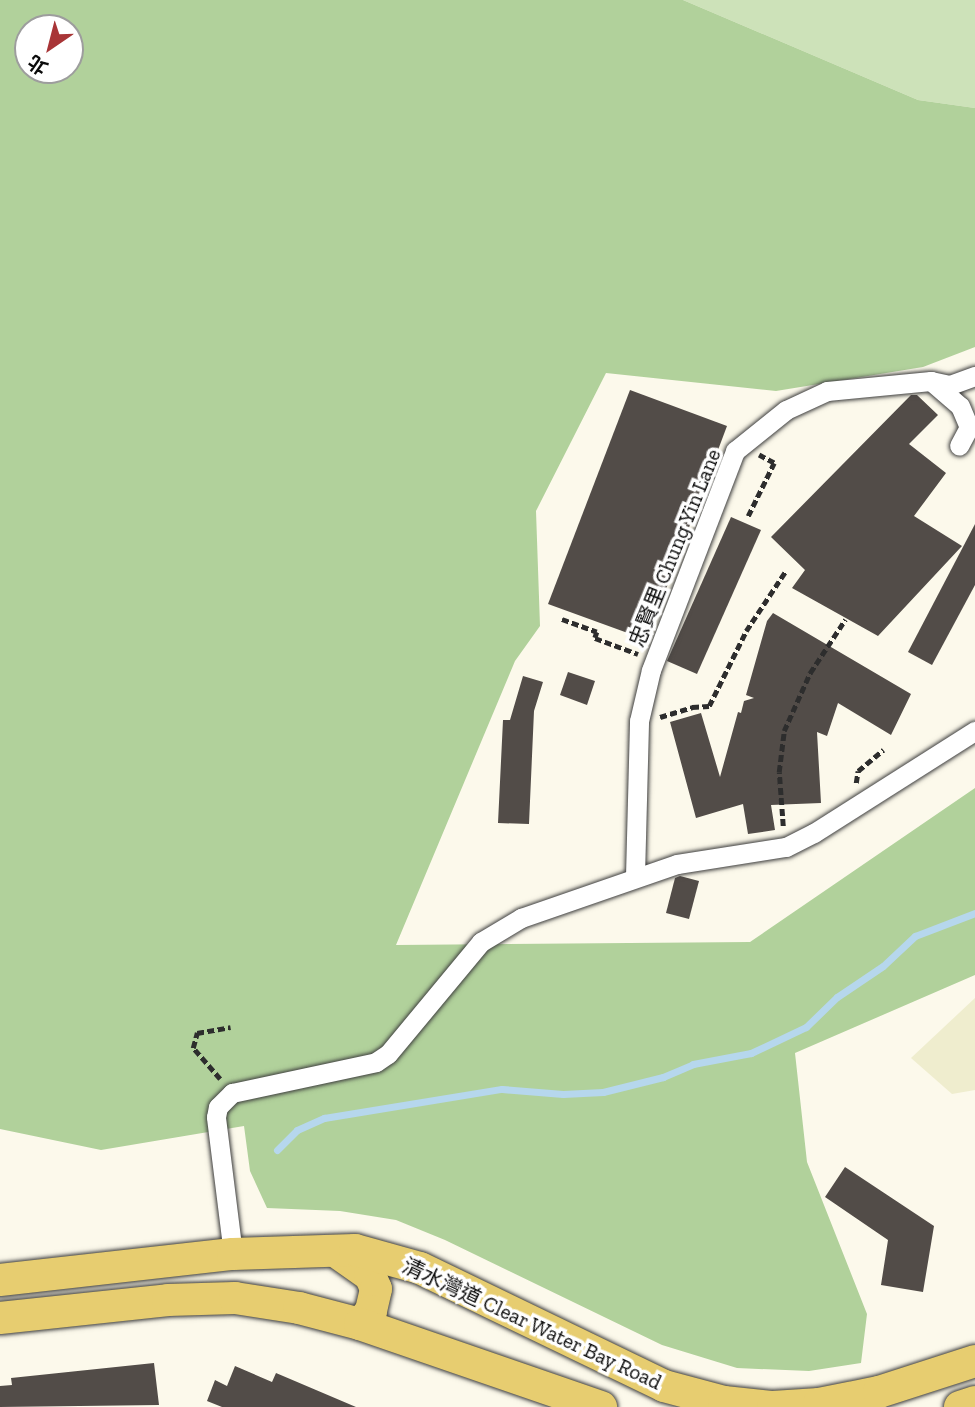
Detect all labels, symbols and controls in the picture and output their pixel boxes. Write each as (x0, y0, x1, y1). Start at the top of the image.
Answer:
north arrow (14, 14, 84, 84)
text: 北 (23, 50, 52, 80)
street label: 忠賢里 Chung Yin Lane (624, 445, 726, 651)
street label: 清水灣道 Clear Water Bay Road (398, 1252, 666, 1396)

